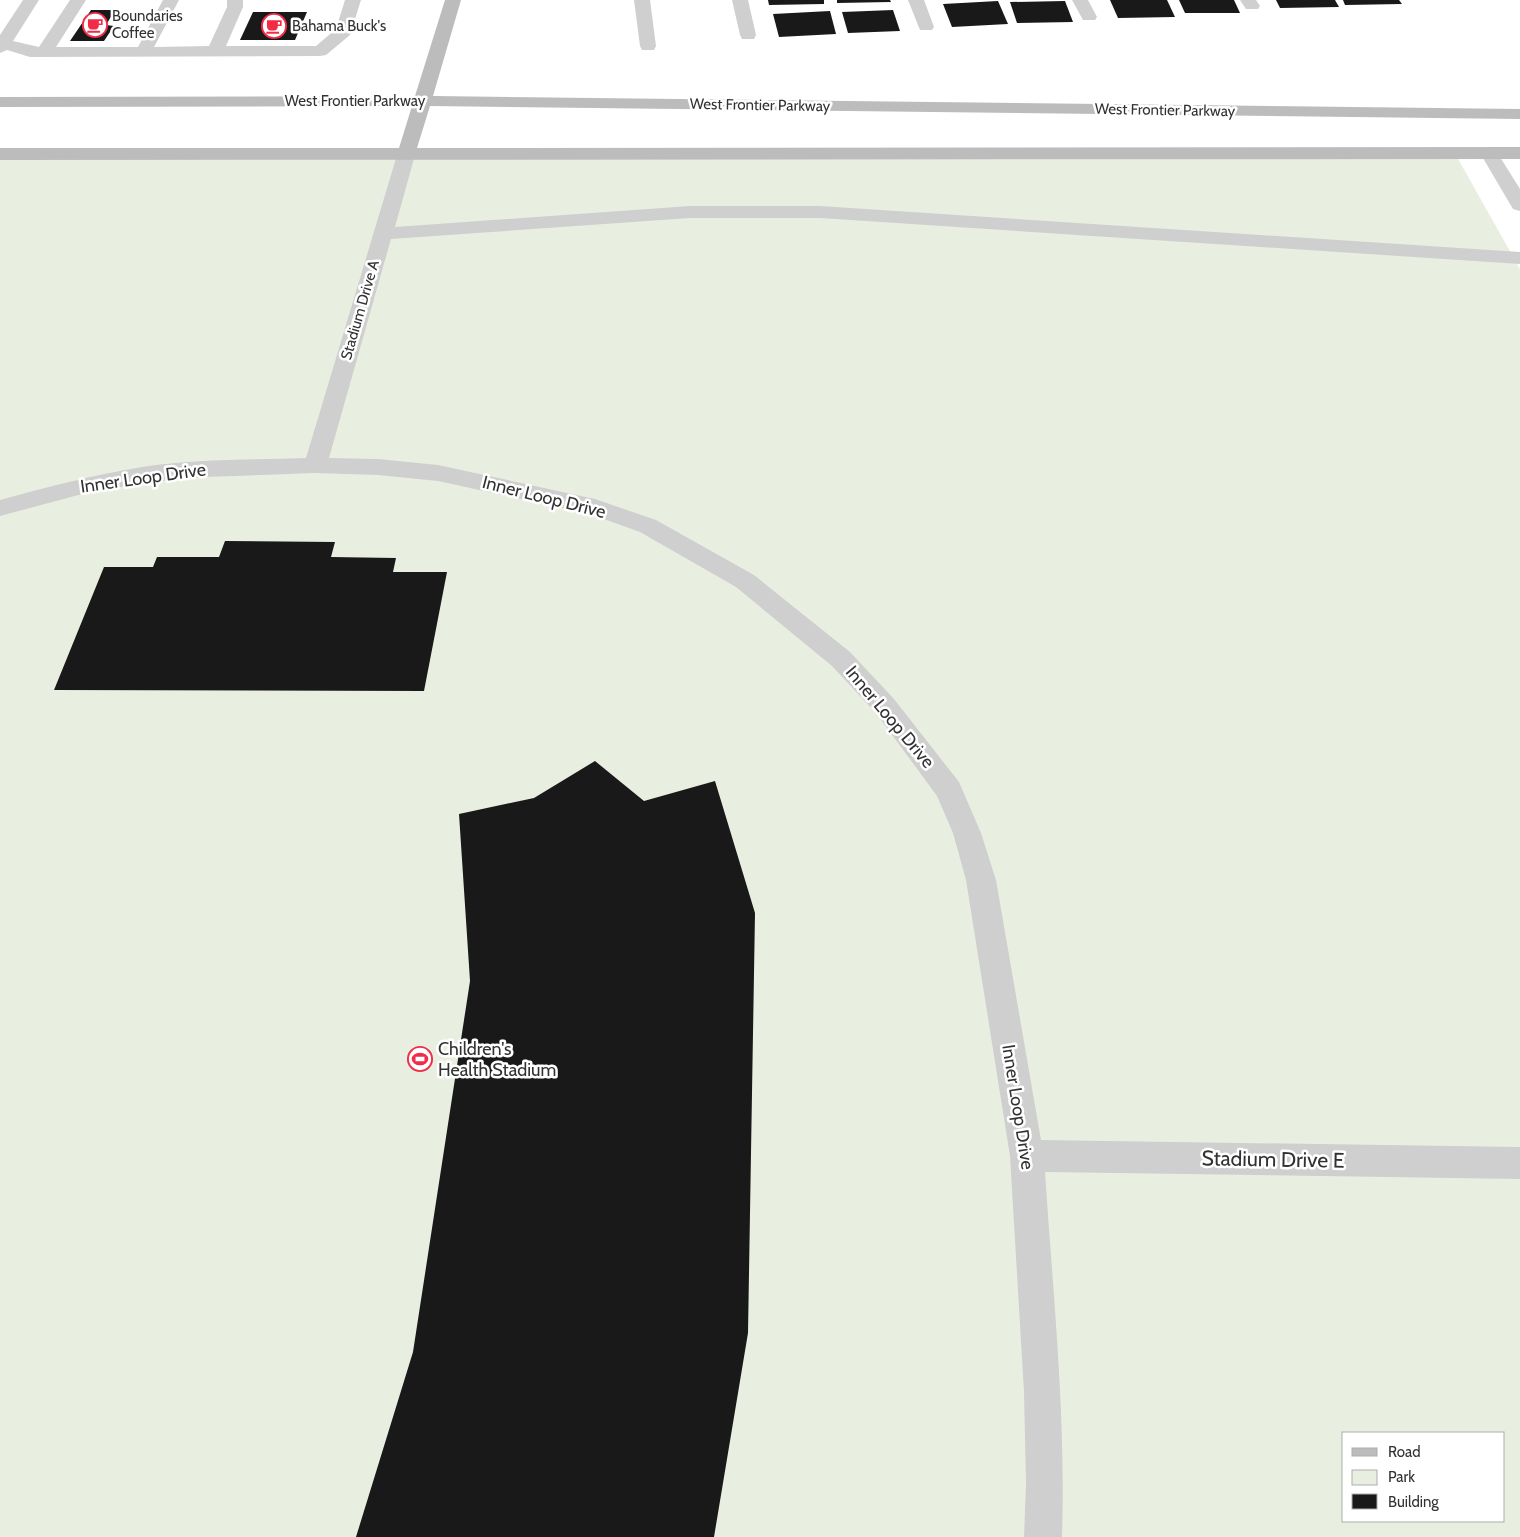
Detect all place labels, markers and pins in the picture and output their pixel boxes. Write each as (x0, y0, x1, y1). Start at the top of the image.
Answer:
place label: Boundaries Coffee (112, 7, 183, 42)
cafe icon: Boundaries Coffee (82, 12, 108, 38)
cafe icon: Bahama Buck's (261, 13, 287, 39)
place label: Bahama Buck's (292, 17, 386, 35)
place label: Children's Health Stadium (438, 1038, 556, 1081)
sports icon: Children's Health Stadium (407, 1046, 433, 1072)

